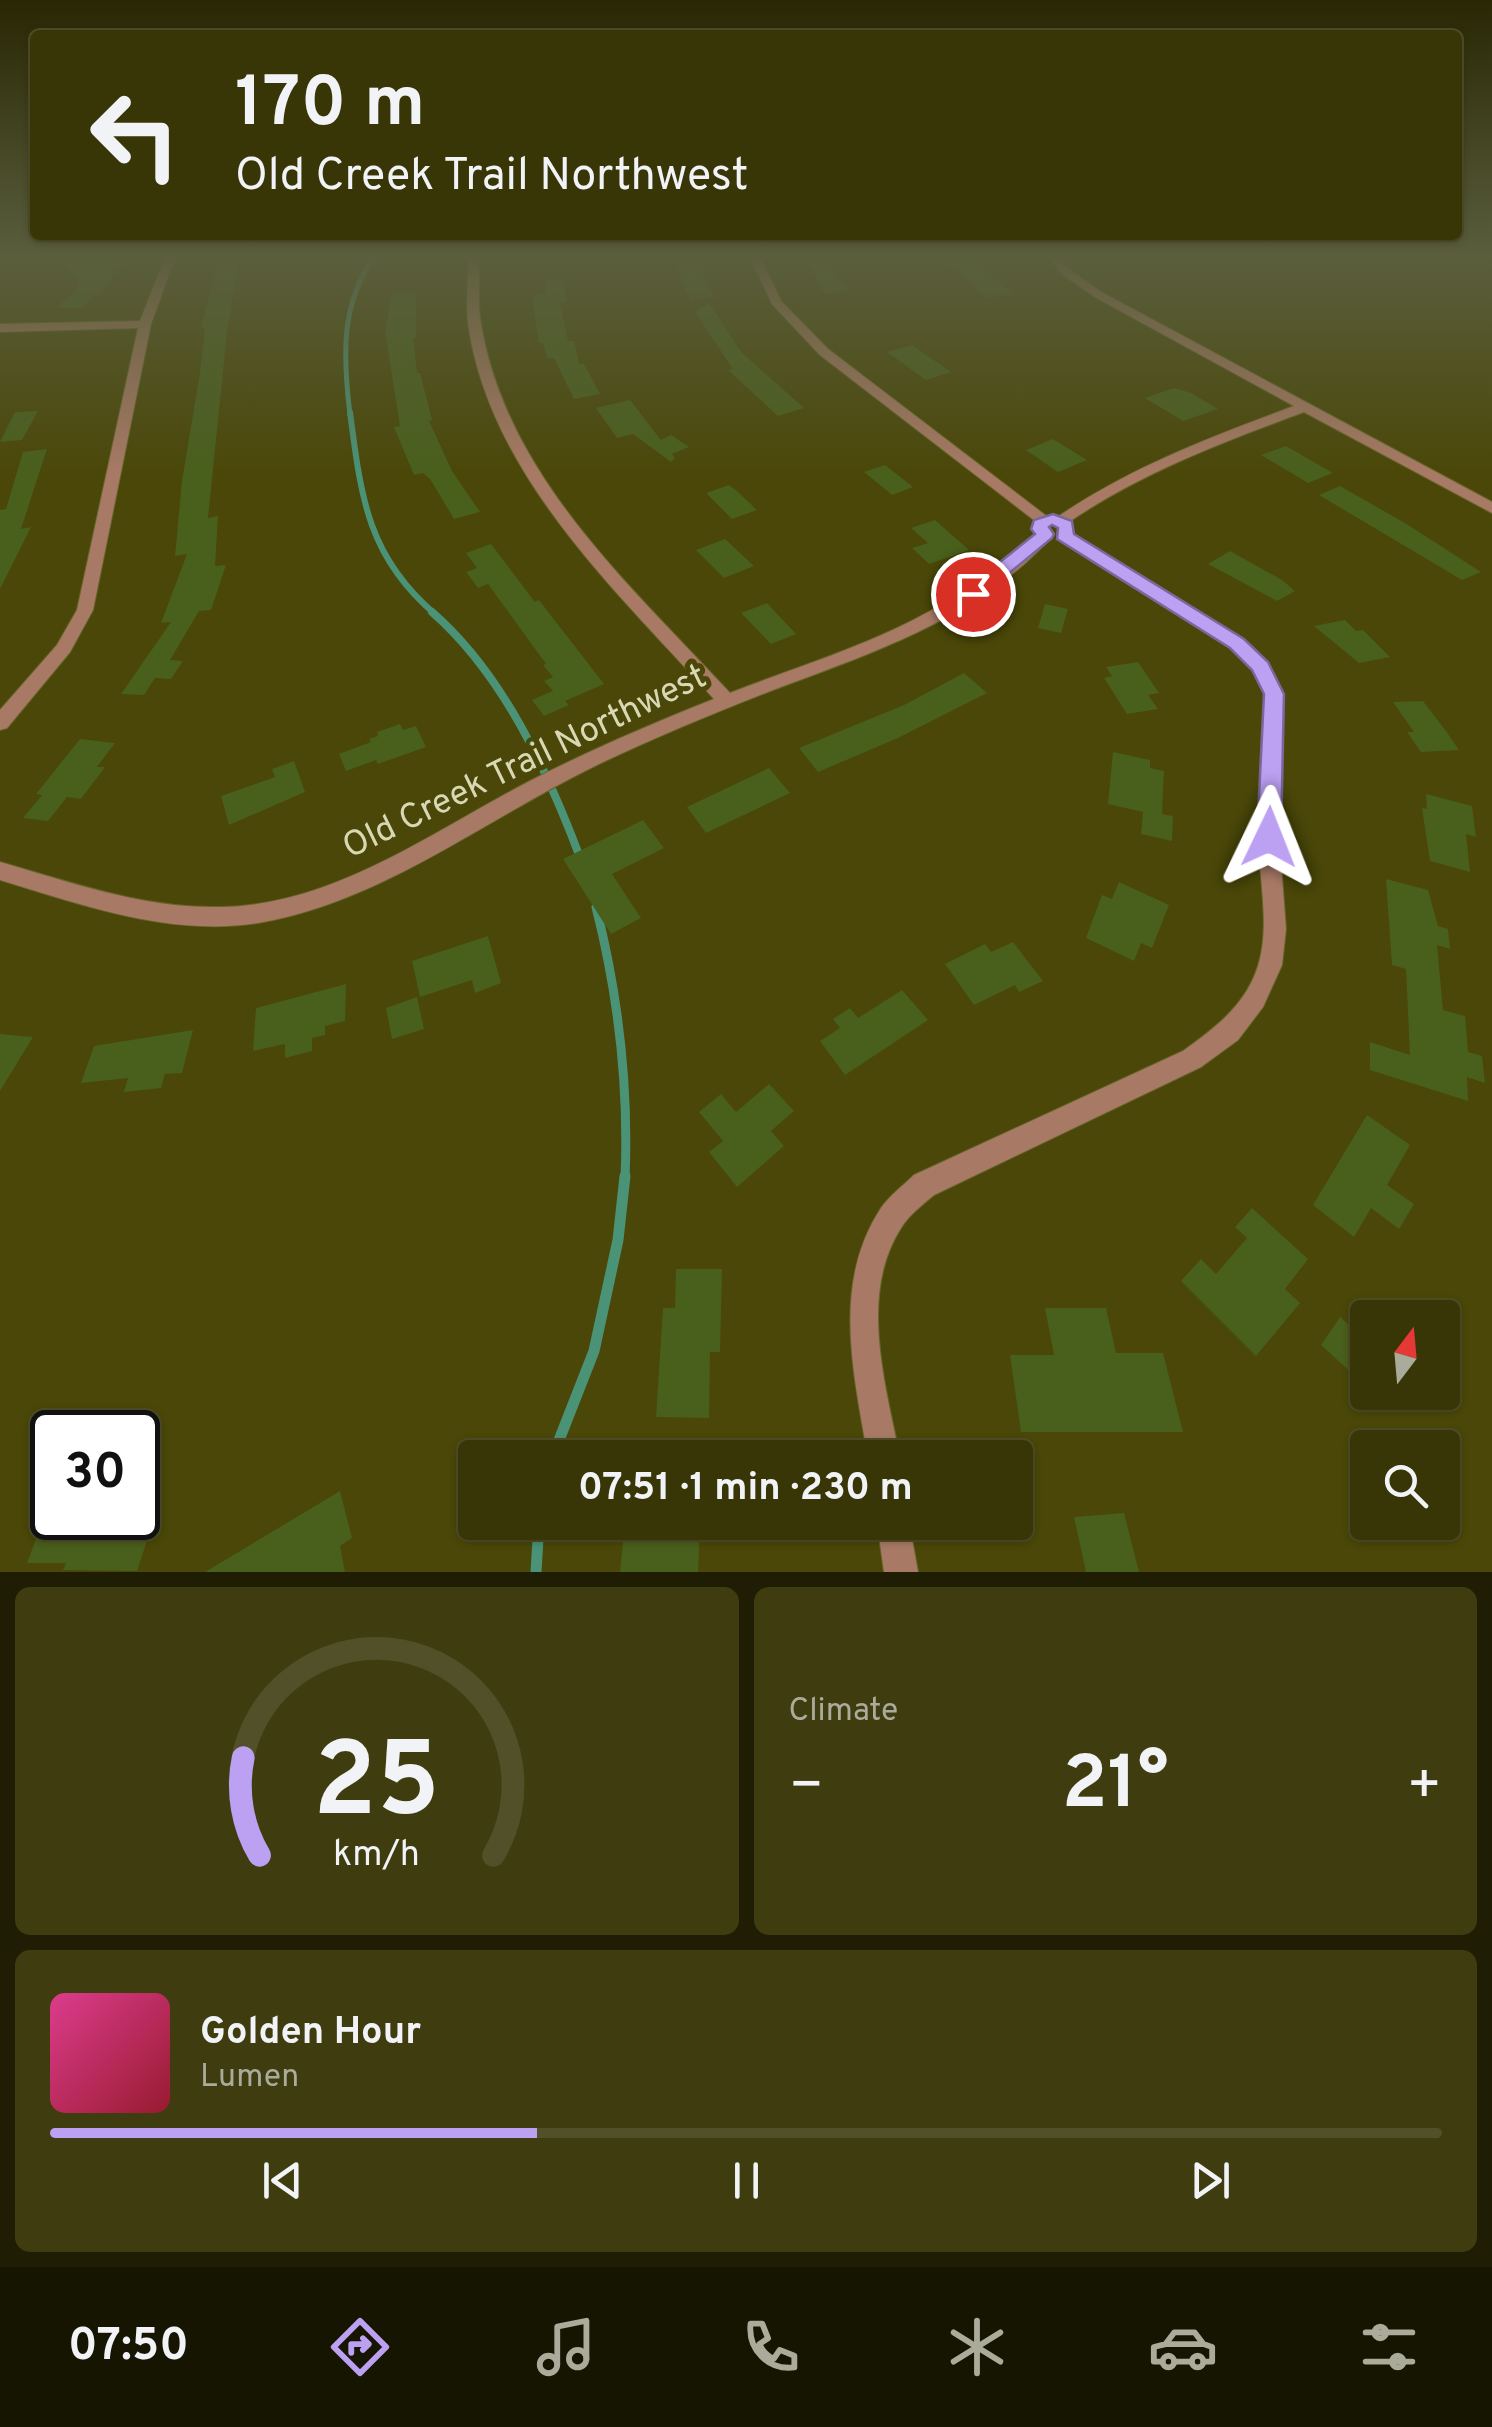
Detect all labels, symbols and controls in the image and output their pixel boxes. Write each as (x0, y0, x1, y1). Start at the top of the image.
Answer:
text: 170 m (235, 62, 425, 151)
icon: left (70, 70, 200, 200)
text: Old Creek Trail Northwest (235, 149, 748, 206)
pin (931, 552, 1016, 637)
icon: arrive (946, 567, 1001, 622)
street label: Old Creek Trail Northwest (336, 656, 714, 870)
position arrow (1217, 785, 1321, 889)
north arrow (1350, 1300, 1460, 1410)
map controls (1350, 1300, 1460, 1540)
speed limit sign: 30 (30, 1410, 160, 1540)
button: search (1350, 1430, 1460, 1540)
text: 07:51 · 1 min · 230 m (578, 1465, 913, 1514)
text: Climate (789, 1692, 898, 1732)
text: 25 (313, 1721, 440, 1853)
text: 21° (1062, 1740, 1169, 1835)
text: − (789, 1753, 824, 1823)
text: + (1407, 1753, 1442, 1823)
text: km/h (333, 1833, 420, 1879)
text: Golden Hour (200, 2009, 421, 2058)
text: Lumen (200, 2058, 299, 2098)
icon: previous (255, 2153, 310, 2208)
icon: pause (719, 2153, 774, 2208)
icon: next (1183, 2153, 1238, 2208)
icon: directions (325, 2312, 395, 2382)
icon: music (531, 2312, 601, 2382)
icon: phone (736, 2312, 806, 2382)
icon: climate (942, 2312, 1012, 2382)
icon: car (1148, 2312, 1218, 2382)
icon: filters (1354, 2312, 1424, 2382)
text: 07:50 (68, 2319, 189, 2376)

